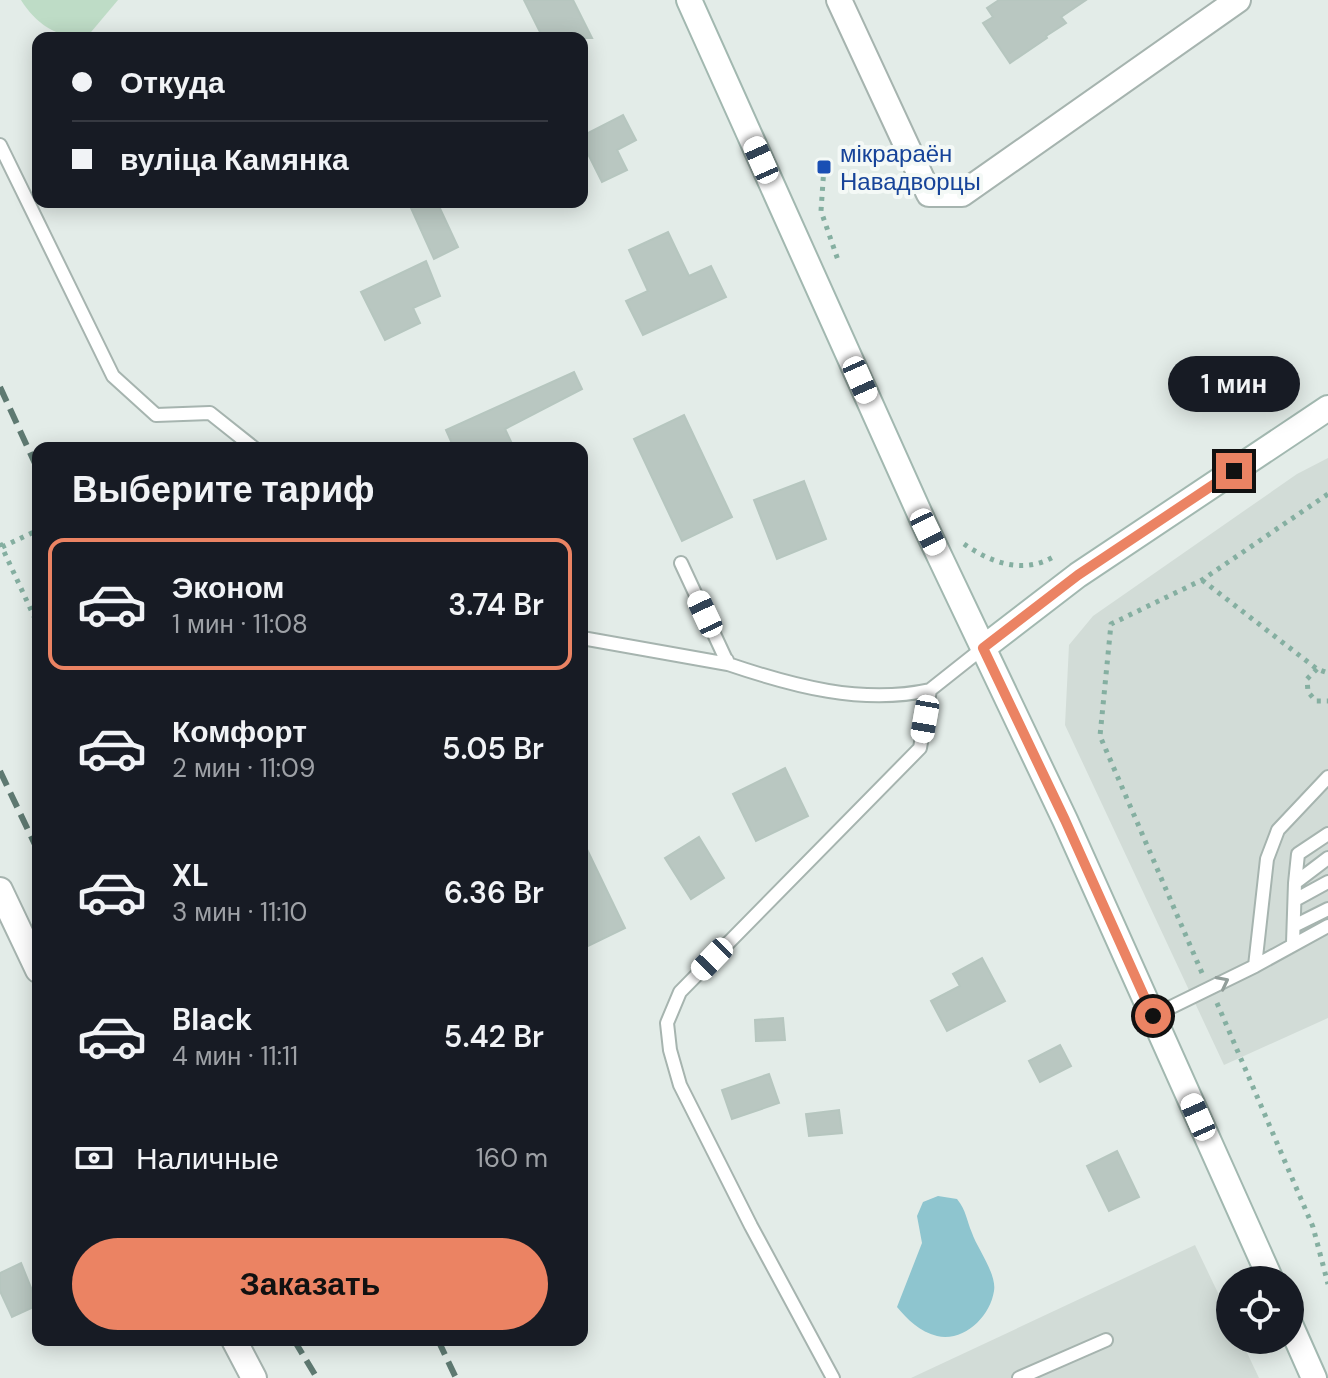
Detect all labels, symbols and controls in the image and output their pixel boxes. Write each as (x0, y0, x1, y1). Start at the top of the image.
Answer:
text: Откуда (120, 63, 225, 102)
car (740, 133, 782, 187)
place label: мікрараён Навадворцы (840, 138, 981, 197)
text: вуліца Камянка (120, 140, 349, 179)
marker: мікрараён Навадворцы (815, 158, 833, 176)
car (839, 353, 881, 407)
callout: 1 мин (1168, 355, 1300, 411)
text: 1 мин (1201, 367, 1267, 401)
route end (1216, 453, 1252, 489)
text: Выберите тариф (72, 466, 375, 513)
car (907, 505, 949, 559)
icon: car (76, 568, 148, 640)
text: Эконом (172, 568, 285, 607)
text: 3.74 Br (448, 585, 544, 624)
car (684, 587, 726, 641)
text: 1 мин · 11:08 (172, 607, 308, 641)
car (909, 693, 941, 745)
icon: car (76, 712, 148, 784)
text: Комфорт (172, 712, 307, 751)
text: 5.05 Br (442, 729, 544, 768)
text: 2 мин · 11:09 (172, 751, 315, 785)
icon: car (76, 856, 148, 928)
text: XL (172, 856, 209, 895)
text: 6.36 Br (444, 873, 544, 912)
text: 3 мин · 11:10 (172, 895, 307, 929)
car (687, 933, 737, 985)
one-way arrow (1215, 976, 1230, 992)
route start (1135, 998, 1171, 1034)
icon: car (76, 1000, 148, 1072)
text: Black (172, 1000, 252, 1039)
text: 5.42 Br (444, 1017, 544, 1056)
text: 4 мин · 11:11 (172, 1039, 298, 1073)
car (1177, 1090, 1219, 1144)
icon: cash (72, 1136, 116, 1180)
text: Наличные (136, 1139, 279, 1178)
text: 160 m (476, 1141, 548, 1175)
button: Заказать (72, 1238, 548, 1330)
map controls (1216, 1266, 1304, 1354)
button: locate (1216, 1266, 1304, 1354)

